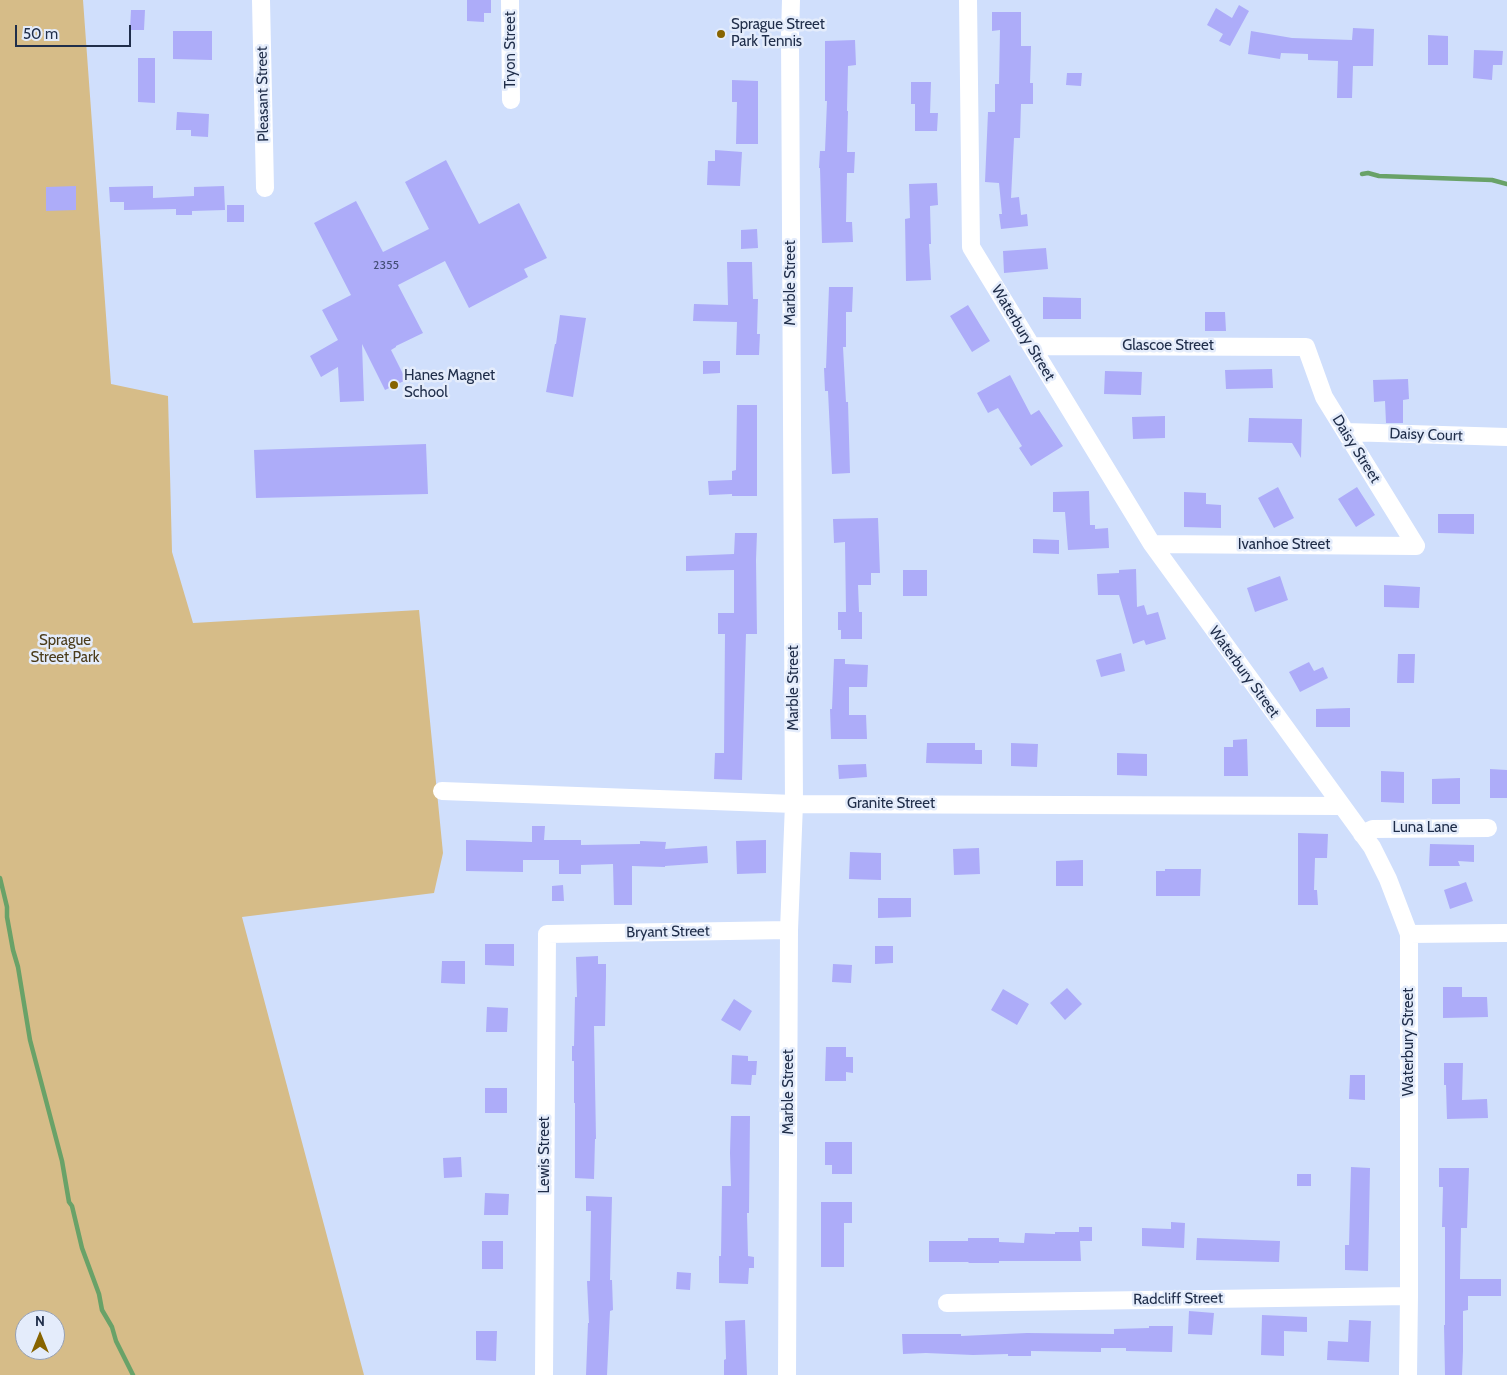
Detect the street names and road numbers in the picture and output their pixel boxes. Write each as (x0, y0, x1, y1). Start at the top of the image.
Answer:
street label: Tryon Street (502, 11, 520, 89)
street label: Pleasant Street (253, 46, 273, 142)
street label: Marble Street (782, 240, 800, 326)
street label: Waterbury Street (987, 282, 1059, 384)
street label: Glascoe Street (1122, 337, 1214, 355)
street label: Daisy Street (1328, 412, 1384, 486)
street label: Daisy Court (1389, 425, 1463, 445)
street label: Ivanhoe Street (1238, 536, 1330, 554)
street label: Waterbury Street (1205, 623, 1283, 721)
street label: Marble Street (785, 645, 803, 731)
street label: Granite Street (847, 795, 935, 813)
street label: Luna Lane (1392, 819, 1458, 837)
street label: Bryant Street (626, 922, 710, 942)
street label: Waterbury Street (1400, 988, 1418, 1096)
street label: Marble Street (780, 1049, 798, 1135)
street label: Lewis Street (536, 1116, 554, 1194)
street label: Radcliff Street (1133, 1289, 1223, 1309)

